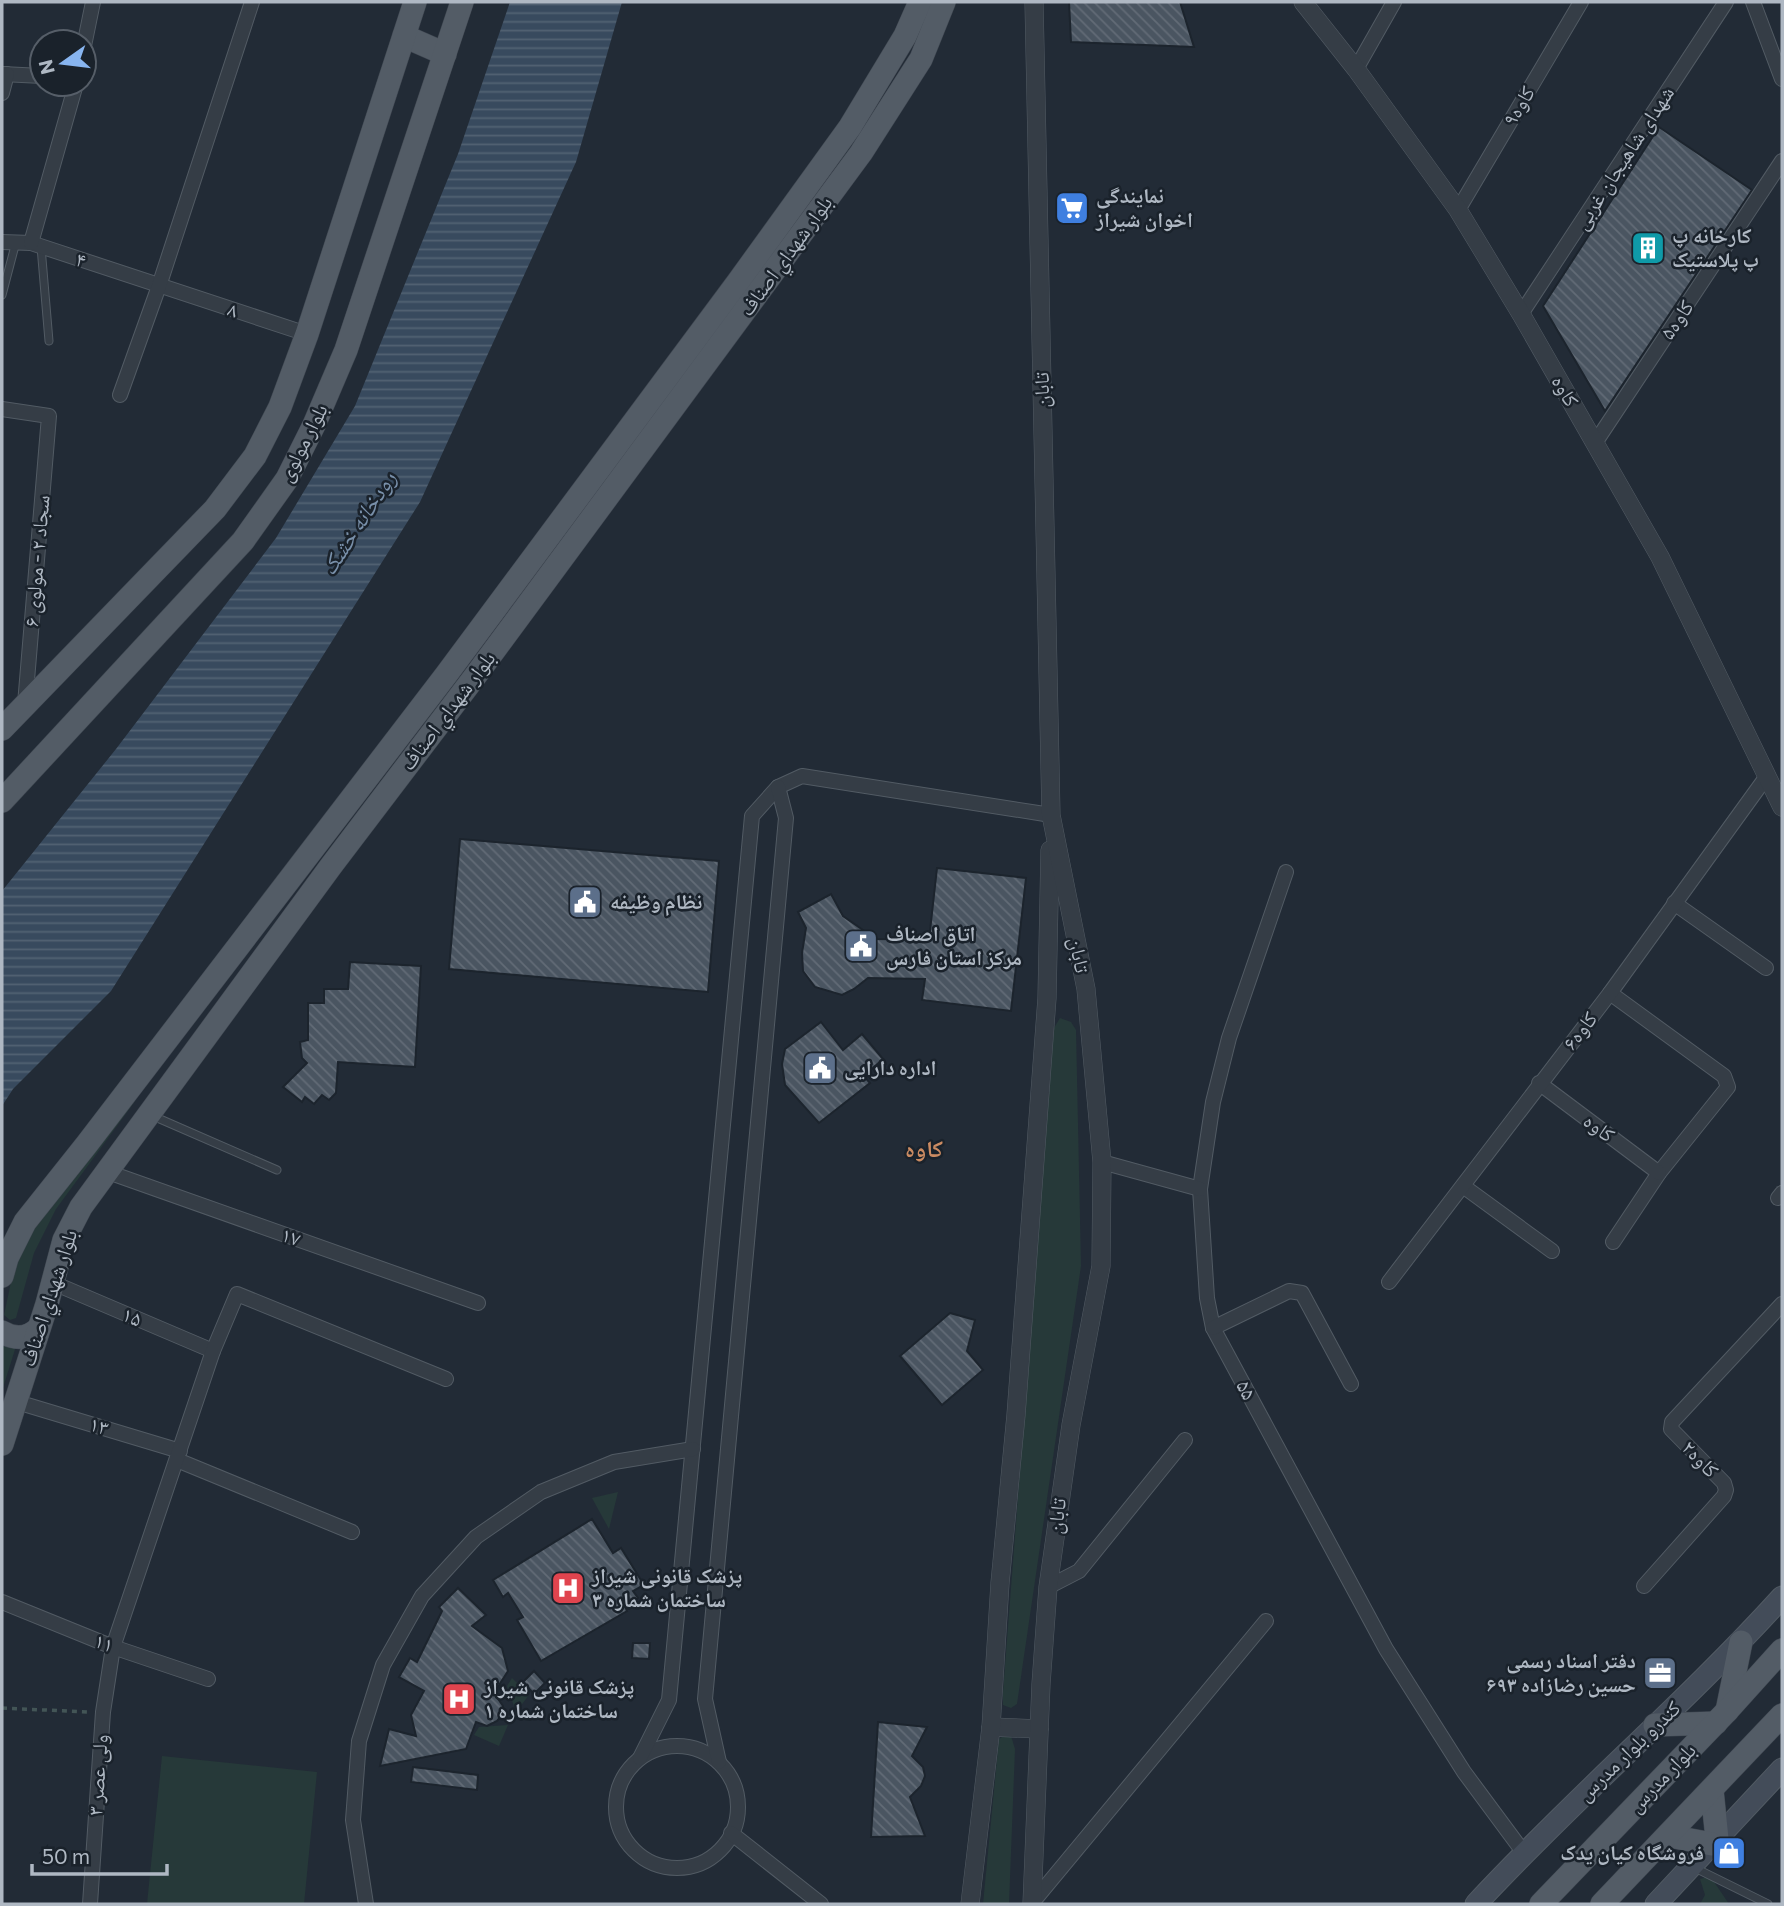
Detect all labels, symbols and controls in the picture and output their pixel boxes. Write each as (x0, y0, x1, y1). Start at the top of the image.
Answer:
north arrow (28, 28, 98, 98)
text: N (33, 58, 59, 77)
street label: کاوه۹ (1496, 81, 1539, 130)
street label: شهدای شاهیجان غربی (1567, 81, 1680, 235)
place label: نمایندگی اخوان شیراز (1095, 182, 1193, 232)
supermarket icon: نمایندگی اخوان شیراز (1053, 189, 1091, 227)
street label: بلوار شهداي اصناف (733, 190, 841, 323)
place label: کارخانه پ پ پلاستیک (1672, 222, 1759, 272)
building icon: کارخانه پ پ پلاستیک (1629, 229, 1667, 267)
street label: ۴ (73, 245, 90, 272)
street label: ۸ (225, 295, 242, 322)
street label: کاوه۵ (1654, 295, 1698, 344)
street label: کاوه (1547, 370, 1585, 411)
street label: تابان (1028, 372, 1054, 408)
street label: بلوار مولوی (271, 399, 333, 486)
water label: رودخانه خشک (313, 465, 401, 580)
street label: سجاد ۲ - مولوی ۶ (17, 494, 55, 628)
street label: بلوار شهداي اصناف (394, 646, 504, 778)
public building icon: نظام وظیفه (566, 883, 604, 921)
place label: نظام وظیفه (610, 888, 702, 916)
place label: اتاق اصناف مرکز استان فارس (886, 920, 1022, 971)
public building icon: اتاق اصناف مرکز استان فارس (842, 927, 880, 965)
street label: تابان (1064, 935, 1096, 975)
street label: کاوه۶ (1556, 1006, 1602, 1054)
public building icon: اداره دارایی (801, 1049, 839, 1087)
place label: اداره دارایی (844, 1054, 937, 1081)
street label: کاوه (1579, 1107, 1621, 1147)
district label: کاوه (905, 1134, 943, 1162)
street label: ۱۷ (279, 1221, 304, 1250)
street label: بلوار شهداي اصناف (14, 1226, 87, 1371)
street label: ۱۵ (119, 1300, 146, 1331)
street label: ۵۵ (1232, 1375, 1263, 1403)
street label: ۱۳ (87, 1410, 112, 1439)
street label: کاوه۲ (1678, 1434, 1725, 1482)
street label: تابان (1041, 1496, 1071, 1535)
place label: پزشک قانونی شیراز ساختمان شماره ٣ (591, 1562, 742, 1612)
hospital icon: پزشک قانونی شیراز ساختمان شماره ٣ (549, 1569, 587, 1607)
street label: ۱۱ (91, 1627, 118, 1657)
place label: دفتر اسناد رسمی ۶۹۳ حسین رضازاده (1486, 1647, 1636, 1698)
office icon: دفتر اسناد رسمی ۶۹۳ حسین رضازاده (1641, 1654, 1679, 1692)
place label: پزشک قانونی شیراز ساختمان شماره ۱ (483, 1673, 634, 1723)
hospital icon: پزشک قانونی شیراز ساختمان شماره ۱ (440, 1680, 478, 1718)
street label: کندرو بلوار مدرس (1572, 1696, 1686, 1806)
street label: ولی عصر ۳ (81, 1733, 114, 1817)
street label: بلوار مدرس (1623, 1738, 1701, 1818)
scale bar (32, 1832, 166, 1876)
shop icon: فروشگاه کیان یدک (1710, 1834, 1748, 1872)
place label: فروشگاه کیان یدک (1560, 1839, 1704, 1865)
text: 50 m (42, 1843, 90, 1868)

